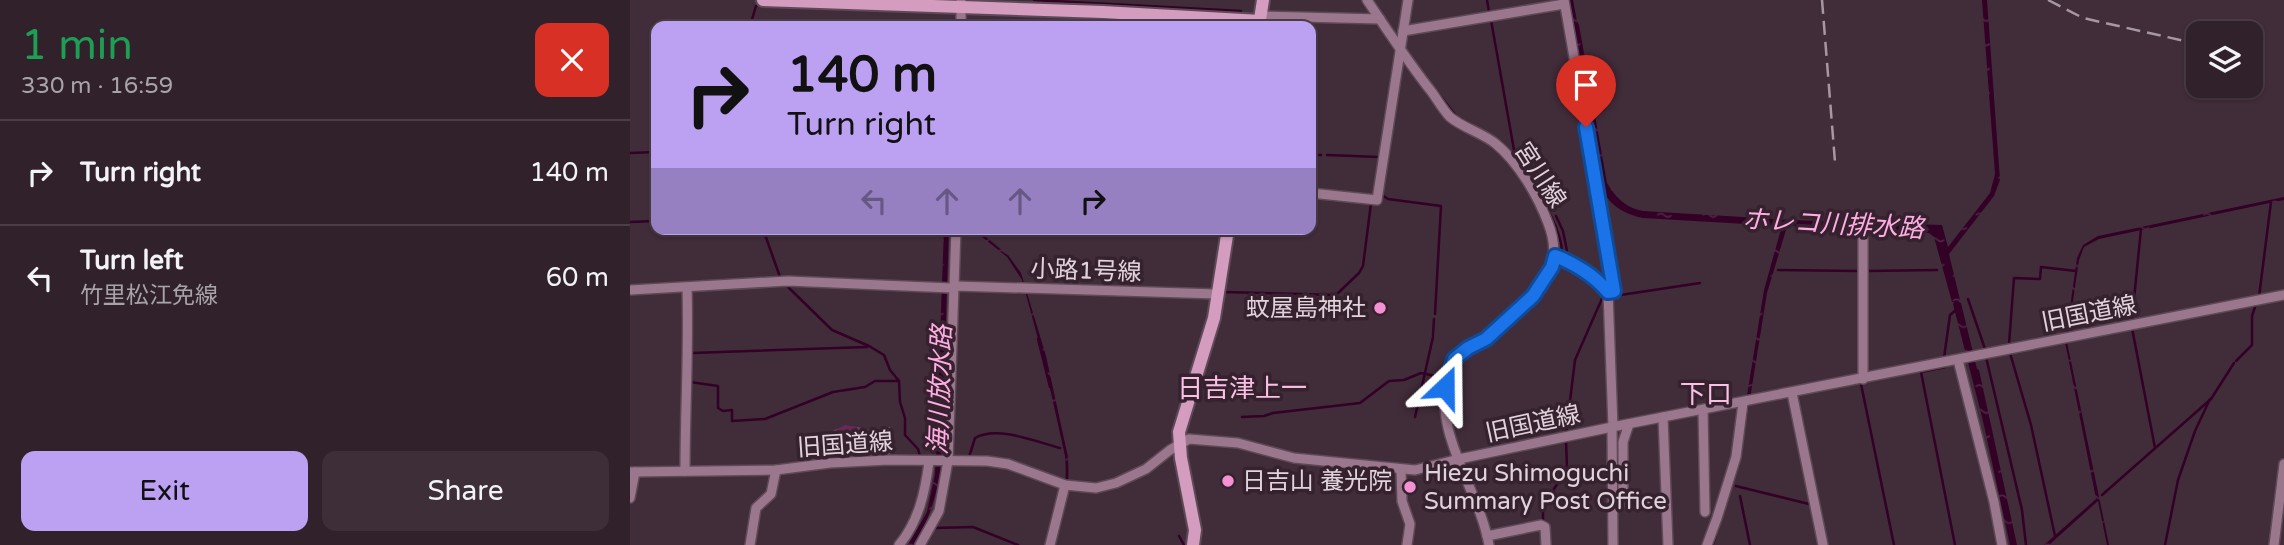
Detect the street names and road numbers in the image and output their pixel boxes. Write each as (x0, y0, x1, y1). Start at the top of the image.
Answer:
street label: 宮川線 (1508, 137, 1572, 213)
street label: 小路1号線 (1030, 255, 1142, 287)
street label: 旧国道線 (2039, 291, 2139, 337)
street label: 旧国道線 (1483, 400, 1583, 448)
street label: 旧国道線 (796, 427, 894, 463)

